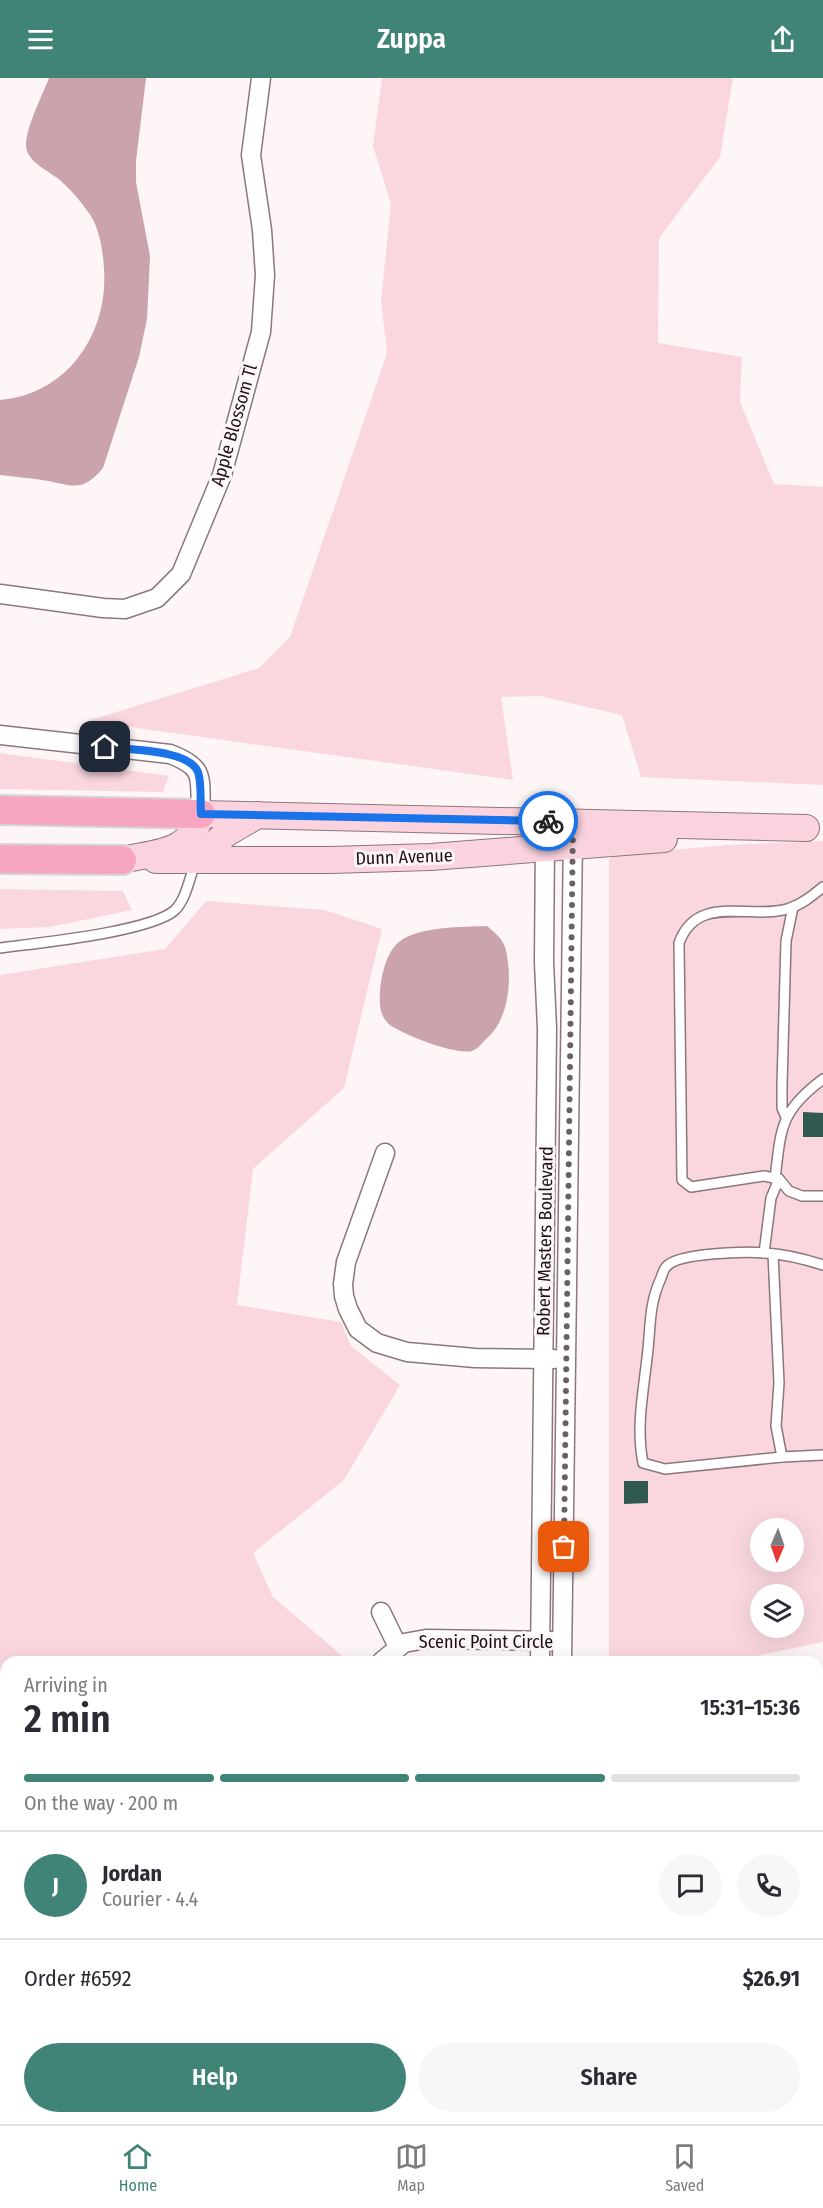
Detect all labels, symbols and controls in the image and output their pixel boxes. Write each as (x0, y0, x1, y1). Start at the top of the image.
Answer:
icon: menu (24, 23, 57, 56)
text: Zuppa (377, 23, 446, 55)
icon: share (766, 23, 799, 56)
street label: Apple Blossom Tl (206, 361, 262, 489)
pin (79, 721, 130, 772)
icon: home (88, 730, 121, 763)
courier (518, 791, 578, 851)
icon: bike (532, 805, 565, 838)
street label: Dunn Avenue (355, 844, 453, 870)
street label: Robert Masters Boulevard (532, 1146, 558, 1336)
north arrow (750, 1518, 804, 1572)
map controls (750, 1518, 804, 1638)
pin (538, 1521, 589, 1572)
icon: bag (547, 1530, 580, 1563)
button: layers (750, 1584, 804, 1638)
street label: Scenic Point Circle (419, 1631, 553, 1653)
text: Arriving in (24, 1673, 108, 1697)
text: 15:31–15:36 (700, 1694, 800, 1721)
text: 2 min (24, 1696, 111, 1742)
text: On the way · 200 m (24, 1791, 178, 1815)
button: chat (659, 1854, 722, 1917)
button: phone (737, 1854, 800, 1917)
text: Jordan (102, 1860, 162, 1887)
text: J (52, 1872, 59, 1899)
text: Courier · 4.4 (102, 1887, 198, 1911)
text: Order #6592 (24, 1965, 131, 1992)
text: $26.91 (743, 1965, 800, 1992)
button: Help (24, 2043, 406, 2112)
button: Share (418, 2043, 800, 2112)
tab: Home (119, 2140, 157, 2195)
tab: Map (395, 2140, 428, 2195)
tab: Saved (665, 2140, 704, 2195)

